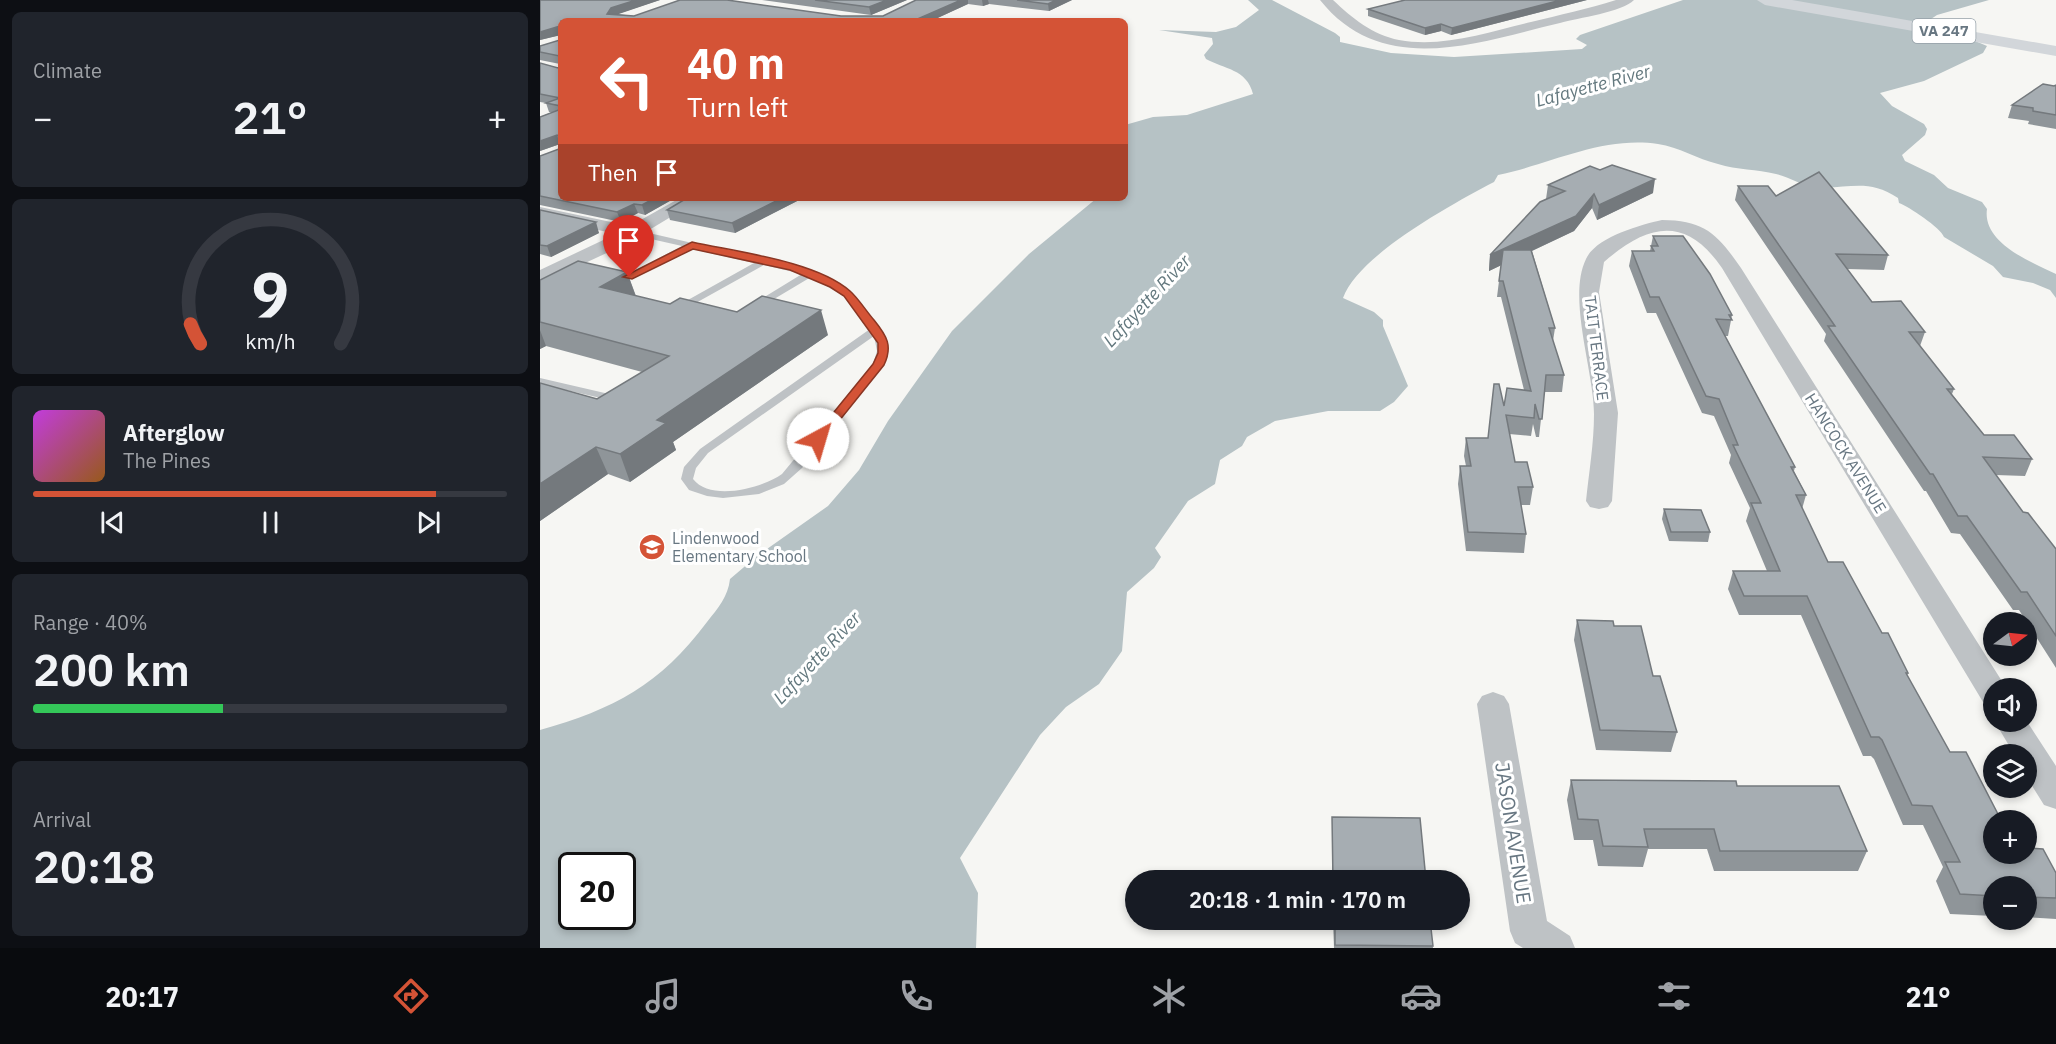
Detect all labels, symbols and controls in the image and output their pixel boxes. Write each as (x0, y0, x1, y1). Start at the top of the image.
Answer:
road number: VA 247 (1912, 19, 1976, 43)
text: 40 m (687, 36, 785, 91)
icon: left (588, 42, 666, 120)
text: Climate (33, 57, 102, 84)
water label: Lafayette River (1533, 59, 1653, 112)
text: 21° (232, 88, 308, 146)
text: Turn left (687, 89, 788, 124)
text: − (33, 96, 53, 139)
text: + (487, 96, 507, 139)
icon: arrive (650, 156, 683, 189)
text: Then (588, 158, 638, 187)
pin (603, 215, 654, 277)
icon: arrive (612, 224, 645, 257)
water label: Lafayette River (1098, 249, 1195, 352)
text: 9 (251, 254, 289, 335)
street label: TAIT TERRACE (1581, 294, 1613, 402)
text: km/h (245, 327, 295, 355)
street label: HANCOCK AVENUE (1801, 389, 1891, 517)
position arrow (786, 407, 850, 471)
text: Afterglow (123, 418, 225, 447)
text: The Pines (123, 447, 211, 474)
icon: previous (96, 506, 129, 539)
icon: pause (254, 506, 287, 539)
icon: next (412, 506, 445, 539)
place label: Lindenwood Elementary School (672, 528, 807, 566)
school or university icon: Lindenwood Elementary School (637, 532, 667, 562)
water label: Lafayette River (768, 606, 865, 709)
text: Range · 40% (33, 609, 148, 636)
north arrow (1983, 612, 2037, 666)
map controls (1983, 612, 2037, 930)
text: 200 km (33, 640, 190, 698)
button: sound (1983, 678, 2037, 732)
button: layers (1983, 744, 2037, 798)
street label: JASON AVENUE (1489, 760, 1538, 906)
text: Arrival (33, 806, 91, 833)
button: + (1983, 810, 2037, 864)
text: 20:18 (33, 837, 155, 895)
speed limit sign: 20 (558, 852, 636, 930)
button: − (1983, 876, 2037, 930)
text: 20:18 · 1 min · 170 m (1189, 885, 1406, 914)
icon: directions (390, 975, 432, 1017)
icon: music (642, 975, 684, 1017)
icon: phone (895, 975, 937, 1017)
icon: climate (1148, 975, 1190, 1017)
icon: car (1400, 975, 1442, 1017)
icon: filters (1653, 975, 1695, 1017)
text: 20:17 (105, 979, 179, 1014)
text: 21° (1906, 979, 1951, 1014)

